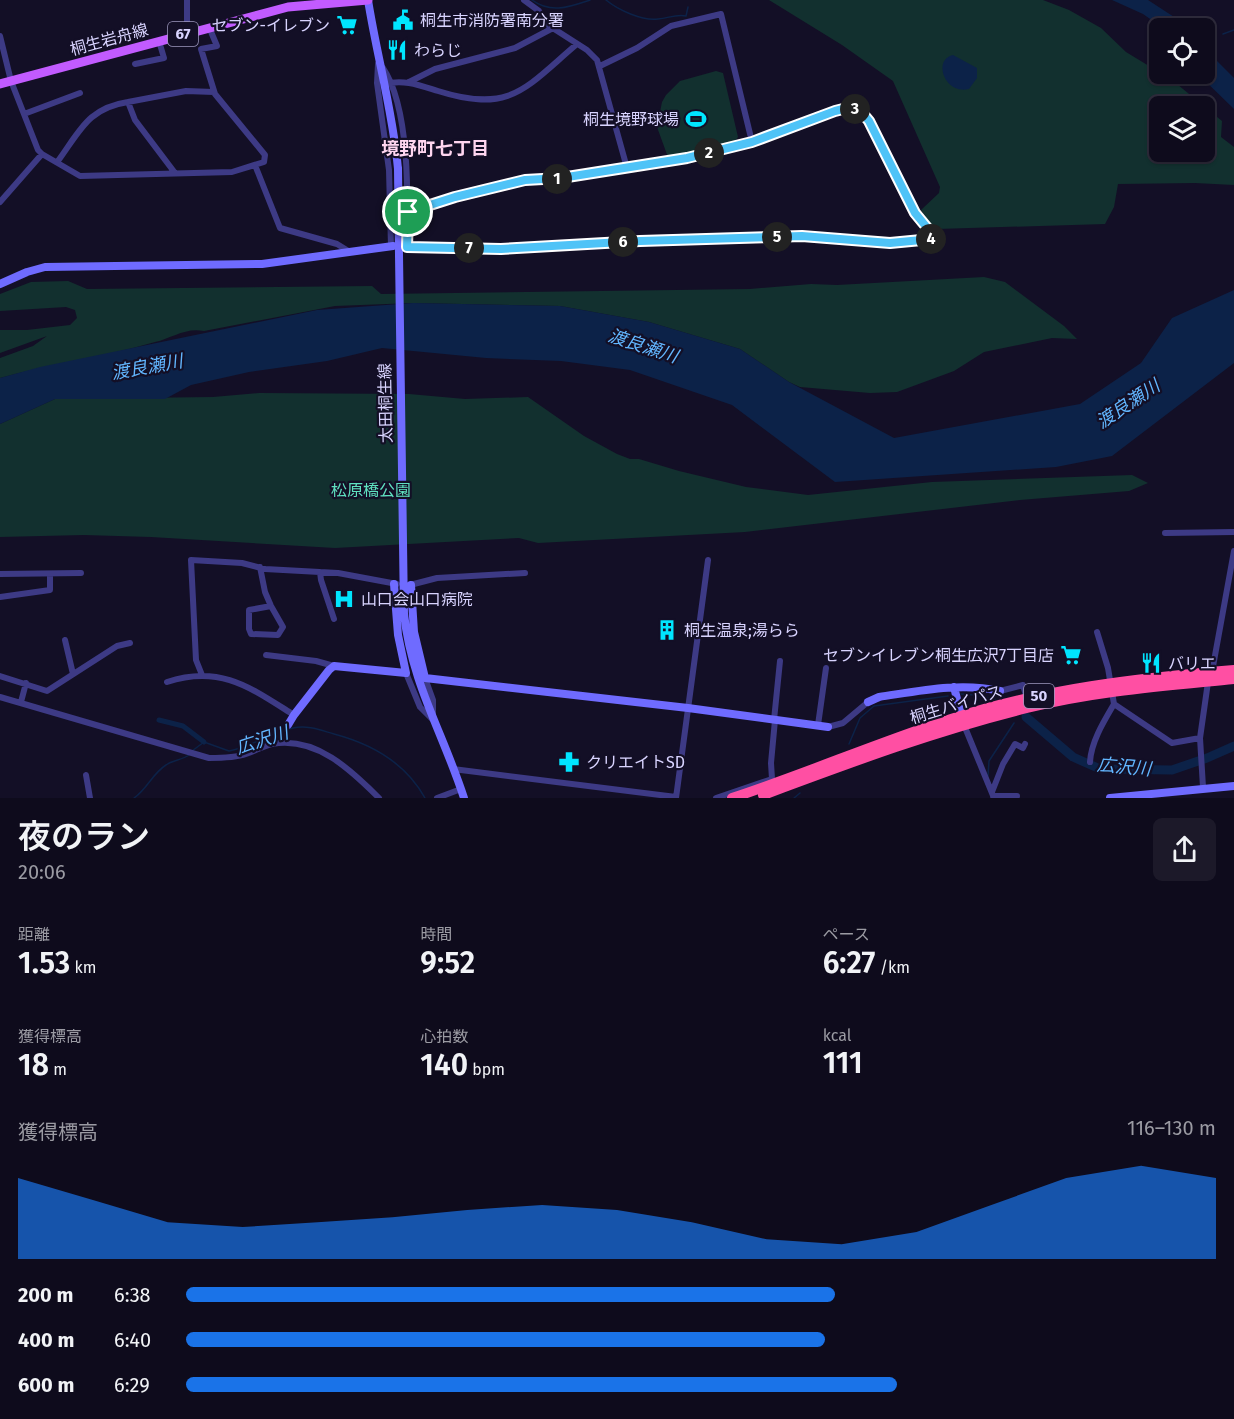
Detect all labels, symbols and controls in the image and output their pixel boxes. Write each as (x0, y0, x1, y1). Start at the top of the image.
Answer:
public building icon: 桐生市消防署南分署 (391, 8, 415, 32)
place label: 桐生市消防署南分署 (420, 11, 564, 30)
supermarket icon: セブン-イレブン (335, 13, 359, 37)
place label: セブン-イレブン (212, 16, 330, 35)
map controls (1149, 18, 1215, 162)
button: locate (1149, 18, 1215, 84)
street label: 桐生岩舟線 (68, 20, 150, 59)
road number: 67 (168, 22, 198, 46)
restaurant icon: わらじ (385, 38, 409, 62)
place label: わらじ (414, 41, 462, 60)
pin: 3 (840, 94, 870, 124)
button: layers (1149, 96, 1215, 162)
text: 3 (851, 99, 859, 118)
sports icon: 桐生境野球場 (684, 107, 708, 131)
place label: 桐生境野球場 (583, 110, 679, 129)
district label: 境野町七丁目 (381, 138, 489, 160)
pin: 2 (694, 138, 724, 168)
text: 2 (705, 143, 713, 162)
pin: 1 (542, 164, 572, 194)
text: 1 (553, 169, 561, 188)
pin (382, 186, 433, 237)
icon: arrive (391, 195, 424, 228)
pin: 5 (762, 222, 792, 252)
pin: 4 (916, 224, 946, 254)
pin: 6 (608, 227, 638, 257)
text: 5 (773, 227, 781, 246)
text: 4 (926, 229, 936, 248)
text: 6 (618, 232, 628, 251)
pin: 7 (454, 233, 484, 263)
text: 7 (465, 238, 473, 257)
water label: 渡良瀬川 (605, 324, 683, 368)
water label: 渡良瀬川 (110, 350, 186, 384)
street label: 太田桐生線 (375, 363, 396, 443)
water label: 渡良瀬川 (1092, 374, 1166, 433)
park label: 松原橋公園 (331, 481, 411, 500)
hospital icon: 山口会山口病院 (332, 587, 356, 611)
place label: 山口会山口病院 (361, 590, 473, 609)
building icon: 桐生温泉;湯らら (655, 618, 679, 642)
place label: 桐生温泉;湯らら (684, 621, 800, 640)
supermarket icon: セブンイレブン桐生広沢7丁目店 (1059, 643, 1083, 667)
place label: セブンイレブン桐生広沢7丁目店 (823, 646, 1054, 665)
restaurant icon: バリエ (1139, 651, 1163, 675)
place label: バリエ (1168, 654, 1216, 673)
street label: 桐生バイパス (908, 681, 1005, 728)
road number: 50 (1024, 684, 1054, 708)
water label: 広沢川 (233, 721, 293, 759)
pharmacy icon: クリエイトSD (557, 750, 581, 774)
place label: クリエイトSD (586, 753, 685, 772)
water label: 広沢川 (1096, 754, 1154, 780)
text: 夜のラン (18, 817, 150, 857)
button: share (1153, 818, 1216, 881)
text: 20:06 (18, 860, 66, 884)
text: 距離 (18, 925, 50, 944)
text: 時間 (420, 925, 452, 944)
text: ペース (823, 925, 870, 944)
text: 1.53 (18, 945, 70, 981)
text: 9:52 (420, 945, 475, 981)
text: 6:27 (823, 945, 875, 981)
text: km (70, 958, 96, 977)
text: /km (875, 958, 910, 977)
text: kcal (823, 1026, 851, 1045)
text: 獲得標高 (18, 1027, 82, 1046)
text: 心拍数 (420, 1027, 468, 1046)
text: 111 (823, 1045, 863, 1081)
text: 18 (18, 1047, 49, 1083)
text: 140 (420, 1047, 468, 1083)
text: m (49, 1060, 67, 1079)
text: bpm (468, 1060, 505, 1079)
text: 116–130 m (1127, 1116, 1216, 1140)
text: 獲得標高 (18, 1120, 98, 1144)
text: 200 m (18, 1283, 73, 1307)
text: 6:38 (114, 1283, 151, 1307)
text: 400 m (18, 1328, 74, 1352)
text: 6:40 (114, 1328, 151, 1352)
text: 600 m (18, 1373, 74, 1397)
text: 6:29 (114, 1373, 150, 1397)

